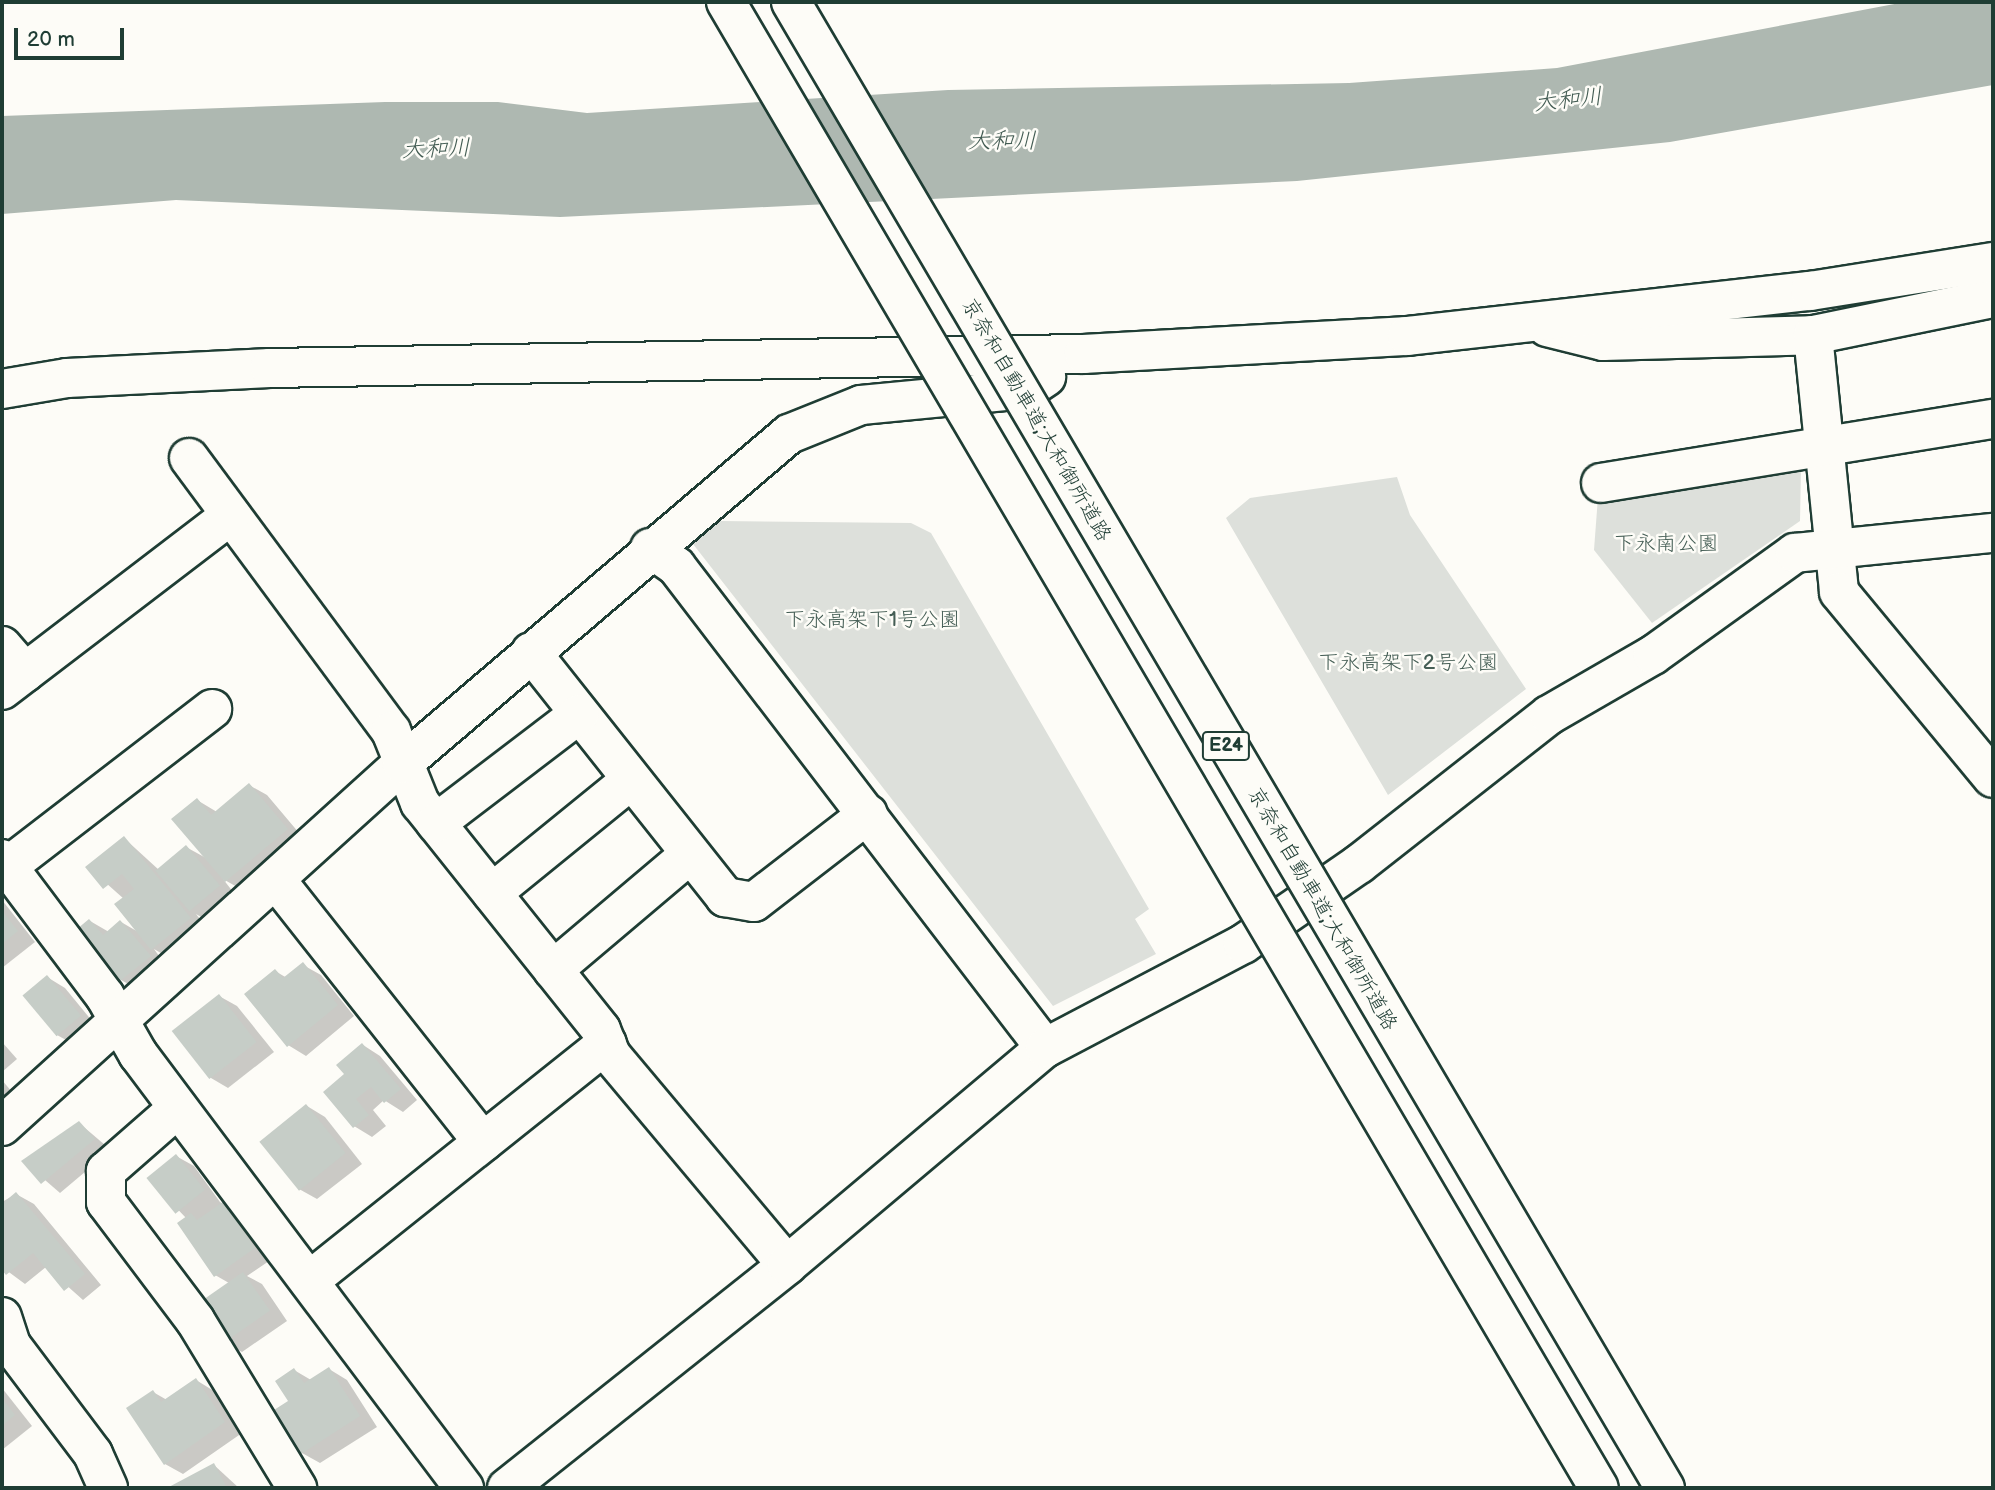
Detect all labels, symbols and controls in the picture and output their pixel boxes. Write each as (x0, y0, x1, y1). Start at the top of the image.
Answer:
scale bar (18, 14, 128, 58)
text: 20 m (27, 27, 75, 52)
water label: 大和川 (1532, 83, 1604, 117)
water label: 大和川 (968, 127, 1036, 155)
water label: 大和川 (401, 134, 471, 164)
street label: 京奈和自動車道;大和御所道路 (956, 294, 1116, 546)
park label: 下永南公園 (1614, 531, 1718, 557)
park label: 下永高架下1号公園 (784, 607, 960, 633)
park label: 下永高架下2号公園 (1318, 650, 1498, 676)
road number: E24 (1202, 730, 1250, 762)
street label: 京奈和自動車道;大和御所道路 (1242, 783, 1402, 1035)

